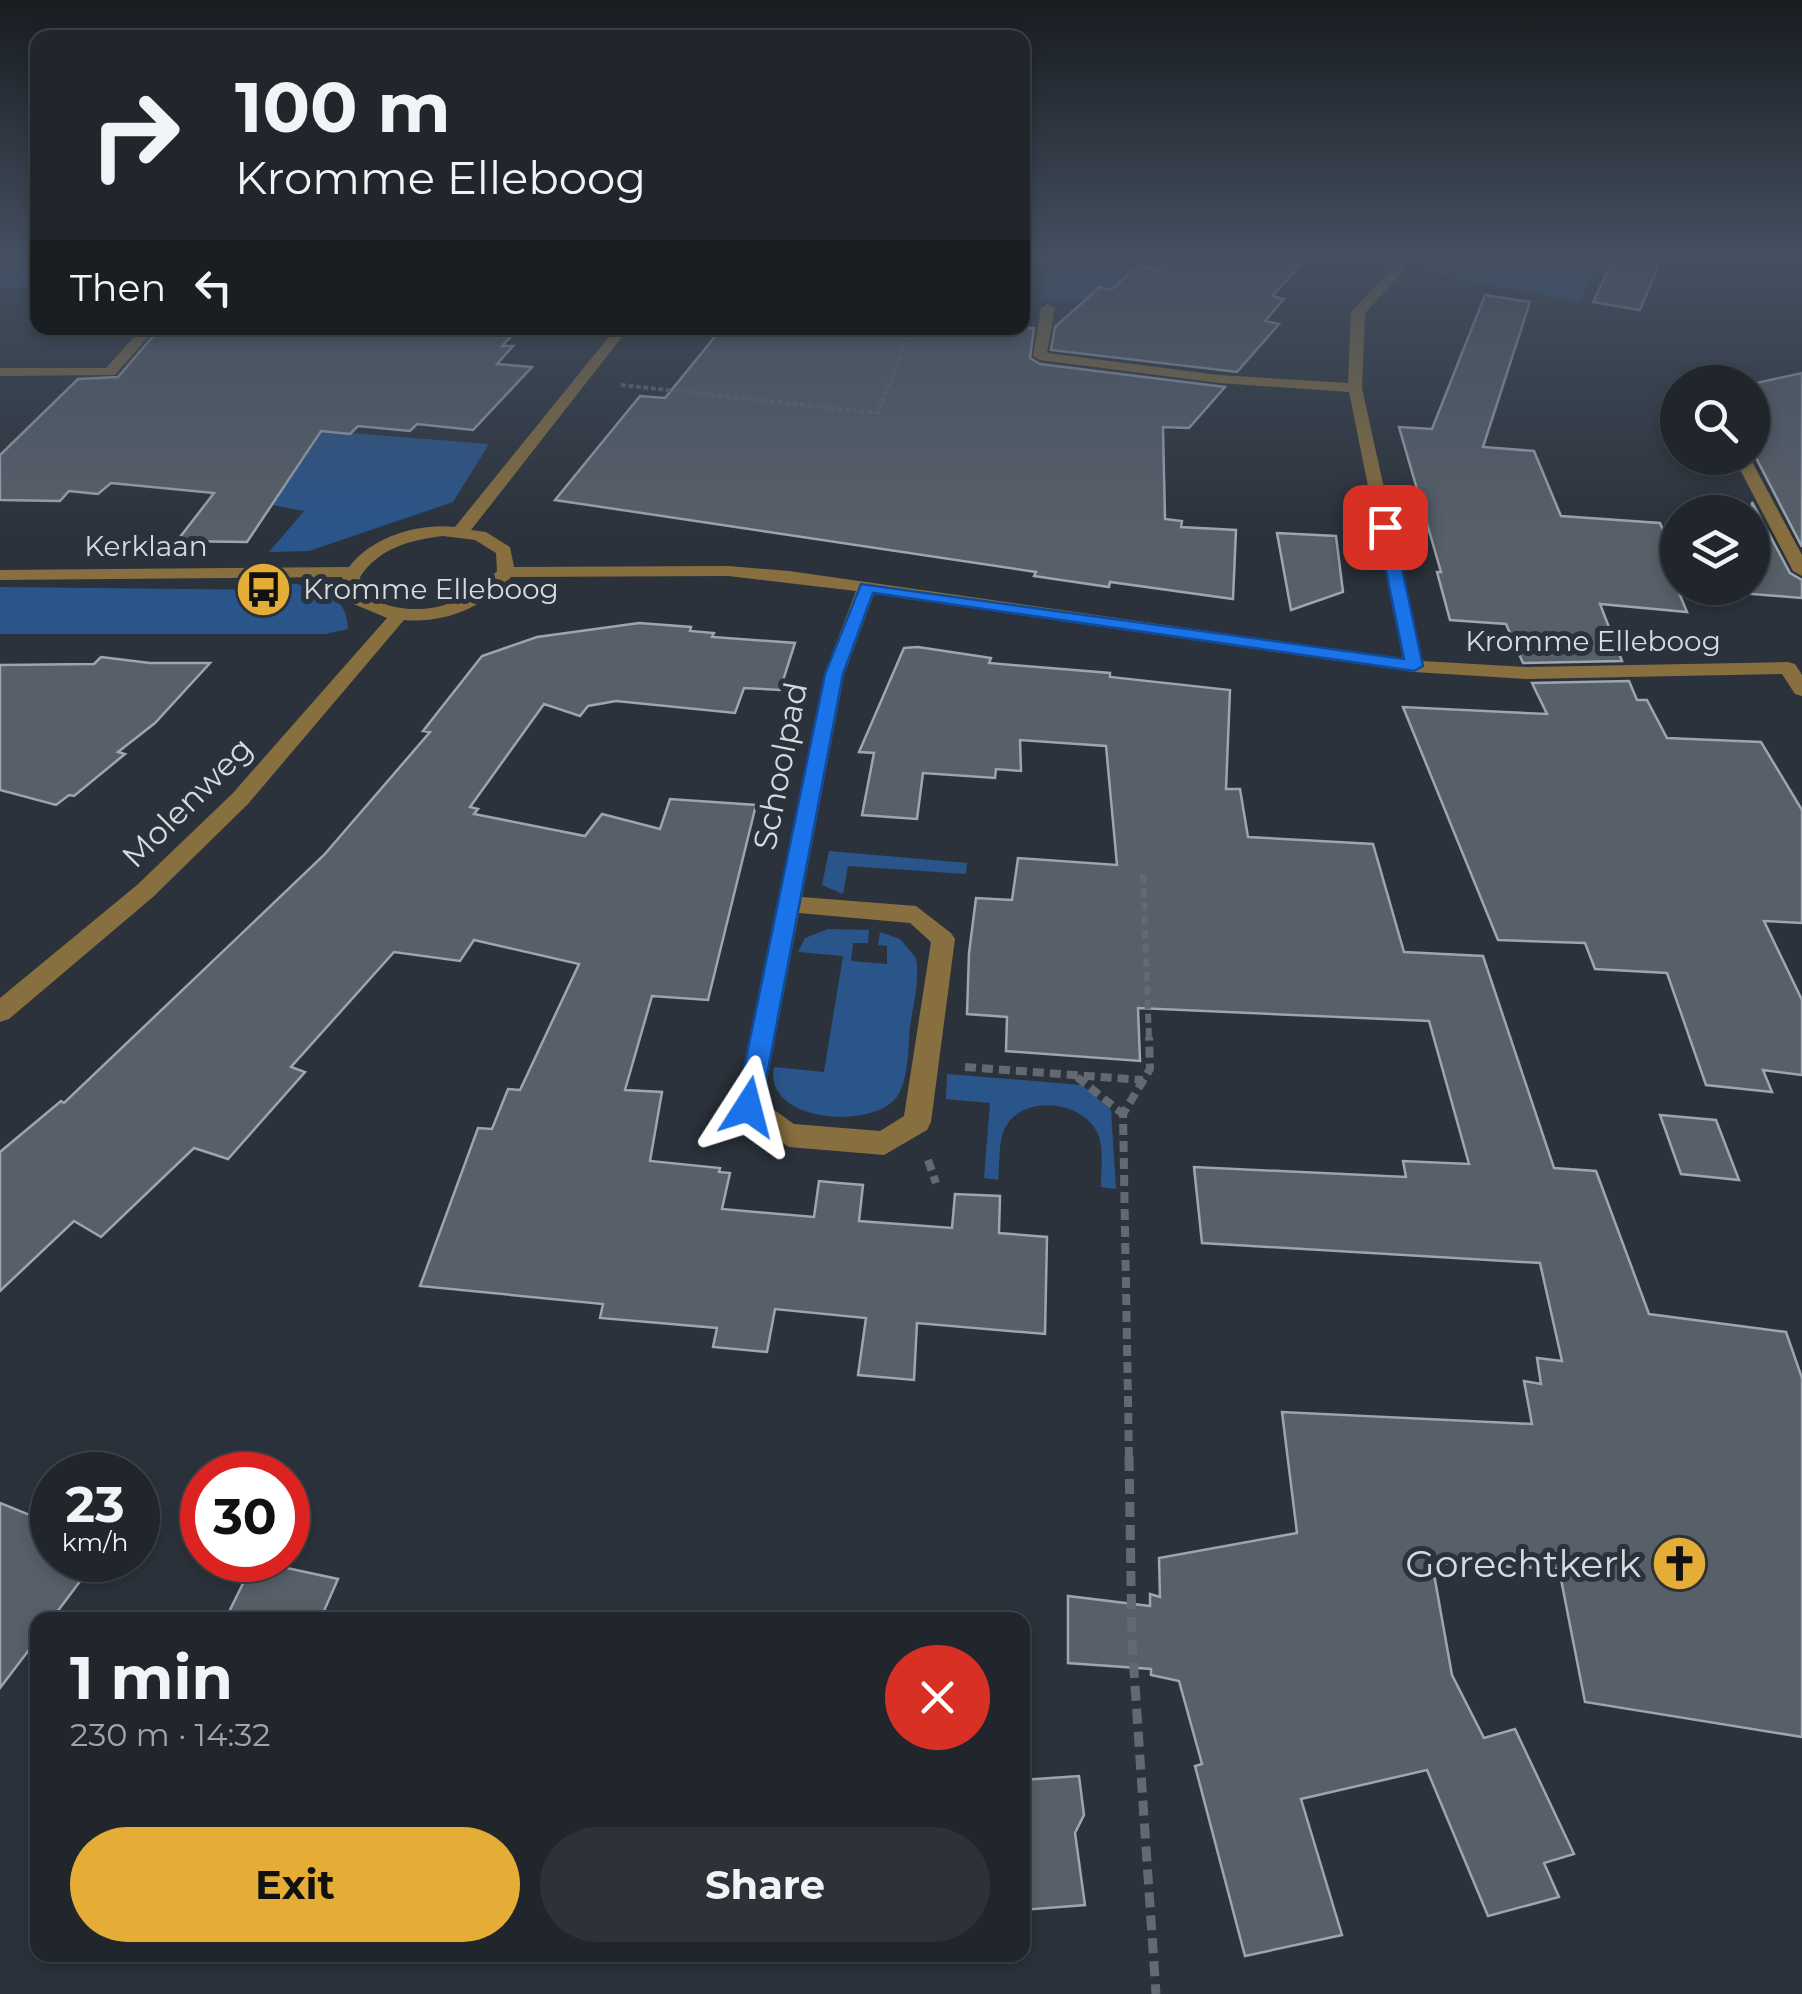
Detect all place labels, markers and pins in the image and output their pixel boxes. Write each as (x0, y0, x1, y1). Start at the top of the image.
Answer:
pin (1343, 485, 1428, 570)
bus stop icon: Kromme Elleboog (234, 559, 294, 619)
place label: Kromme Elleboog (303, 572, 559, 606)
church icon: Gorechtkerk (1650, 1533, 1710, 1593)
place label: Gorechtkerk (1405, 1540, 1641, 1587)

